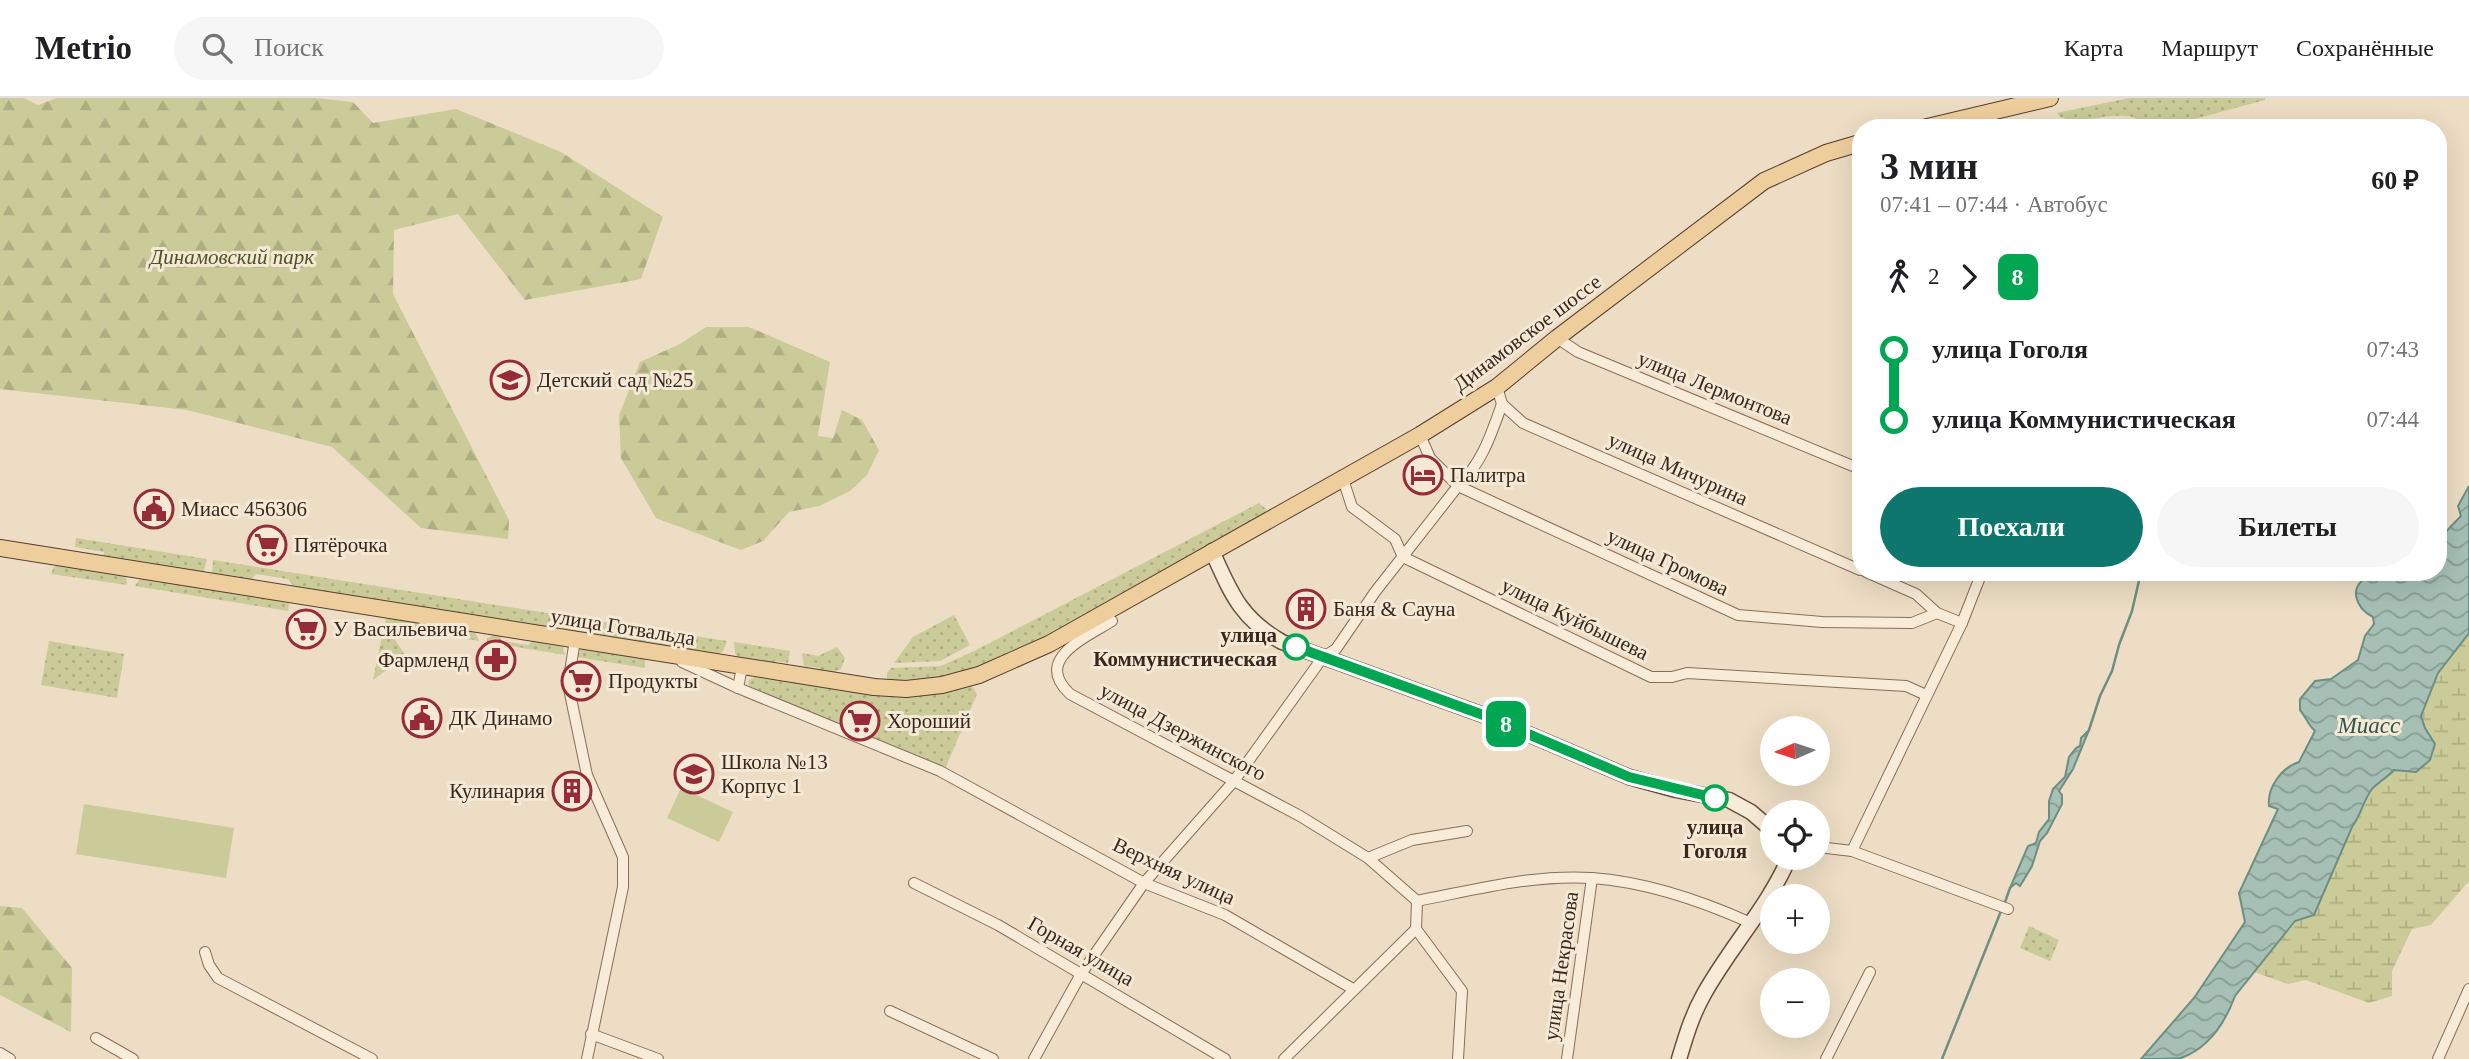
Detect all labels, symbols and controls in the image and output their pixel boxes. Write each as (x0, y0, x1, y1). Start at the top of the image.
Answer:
search box (174, 17, 664, 80)
icon: search (198, 29, 236, 67)
text: Metrio (35, 30, 132, 66)
text: Поиск (254, 33, 324, 62)
text: Карта (2064, 35, 2123, 61)
text: Маршрут (2161, 35, 2258, 61)
text: Сохранённые (2296, 35, 2434, 61)
text: 3 мин (1880, 145, 1978, 187)
text: 60 ₽ (2371, 166, 2419, 195)
text: 07:41 – 07:44 · Автобус (1880, 192, 2108, 217)
park label: Динамовский парк (148, 245, 314, 269)
icon: walk (1880, 258, 1918, 296)
icon: forward (1950, 258, 1988, 296)
text: 2 (1928, 264, 1940, 289)
text: 8 (2012, 264, 2024, 290)
street label: Динамовское шоссе (1448, 270, 1606, 396)
text: улица Гоголя (1932, 335, 2088, 364)
text: 07:43 (2367, 337, 2419, 362)
street label: улица Лермонтова (1634, 346, 1796, 430)
school or university icon: Детский сад №25 (489, 359, 531, 401)
place label: Детский сад №25 (537, 368, 693, 392)
text: улица Коммунистическая (1932, 405, 2236, 434)
text: 07:44 (2367, 407, 2419, 432)
street label: улица Мичурина (1604, 427, 1752, 511)
hotel icon: Палитра (1402, 454, 1444, 496)
place label: Палитра (1450, 463, 1526, 487)
button: Поехали (1880, 487, 2143, 567)
button: Билеты (2157, 487, 2419, 567)
public building icon: Миасс 456306 (133, 488, 175, 530)
place label: Миасс 456306 (181, 497, 307, 521)
street label: улица Громова (1603, 523, 1733, 601)
supermarket icon: Пятёрочка (246, 524, 288, 566)
place label: Пятёрочка (294, 533, 388, 557)
street label: улица Куйбышева (1498, 573, 1653, 665)
building icon: Баня & Сауна (1285, 588, 1327, 630)
place label: Баня & Сауна (1333, 597, 1456, 621)
street label: улица Готвальда (549, 604, 698, 650)
supermarket icon: У Васильевича (285, 608, 327, 650)
place label: У Васильевича (333, 617, 468, 641)
place label: улица Коммунистическая (1093, 623, 1277, 671)
marker: улица Коммунистическая (1283, 634, 1309, 660)
pharmacy icon: Фармленд (475, 639, 517, 681)
place label: Фармленд (378, 648, 469, 672)
supermarket icon: Продукты (560, 660, 602, 702)
place label: Продукты (608, 669, 698, 693)
street label: улица Дзержинского (1096, 678, 1270, 786)
public building icon: ДК Динамо (401, 697, 443, 739)
supermarket icon: Хороший (839, 700, 881, 742)
line badge: 8 (1483, 701, 1529, 747)
place label: ДК Динамо (449, 706, 553, 730)
place label: Хороший (887, 709, 971, 733)
text: 8 (1500, 711, 1512, 737)
water label: Миасс (2337, 713, 2400, 738)
north arrow (1760, 716, 1830, 786)
map controls (1760, 716, 1830, 1038)
place label: Школа №13 Корпус 1 (721, 750, 828, 798)
school or university icon: Школа №13 Корпус 1 (673, 753, 715, 795)
building icon: Кулинария (551, 770, 593, 812)
place label: Кулинария (449, 779, 545, 803)
marker: улица Гоголя (1702, 785, 1728, 811)
button: locate (1760, 800, 1830, 870)
place label: улица Гоголя (1683, 815, 1747, 863)
street label: Верхняя улица (1109, 832, 1239, 910)
button: + (1760, 884, 1830, 954)
street label: улица Некрасова (1539, 889, 1583, 1042)
street label: Горная улица (1024, 911, 1139, 991)
button: − (1760, 968, 1830, 1038)

